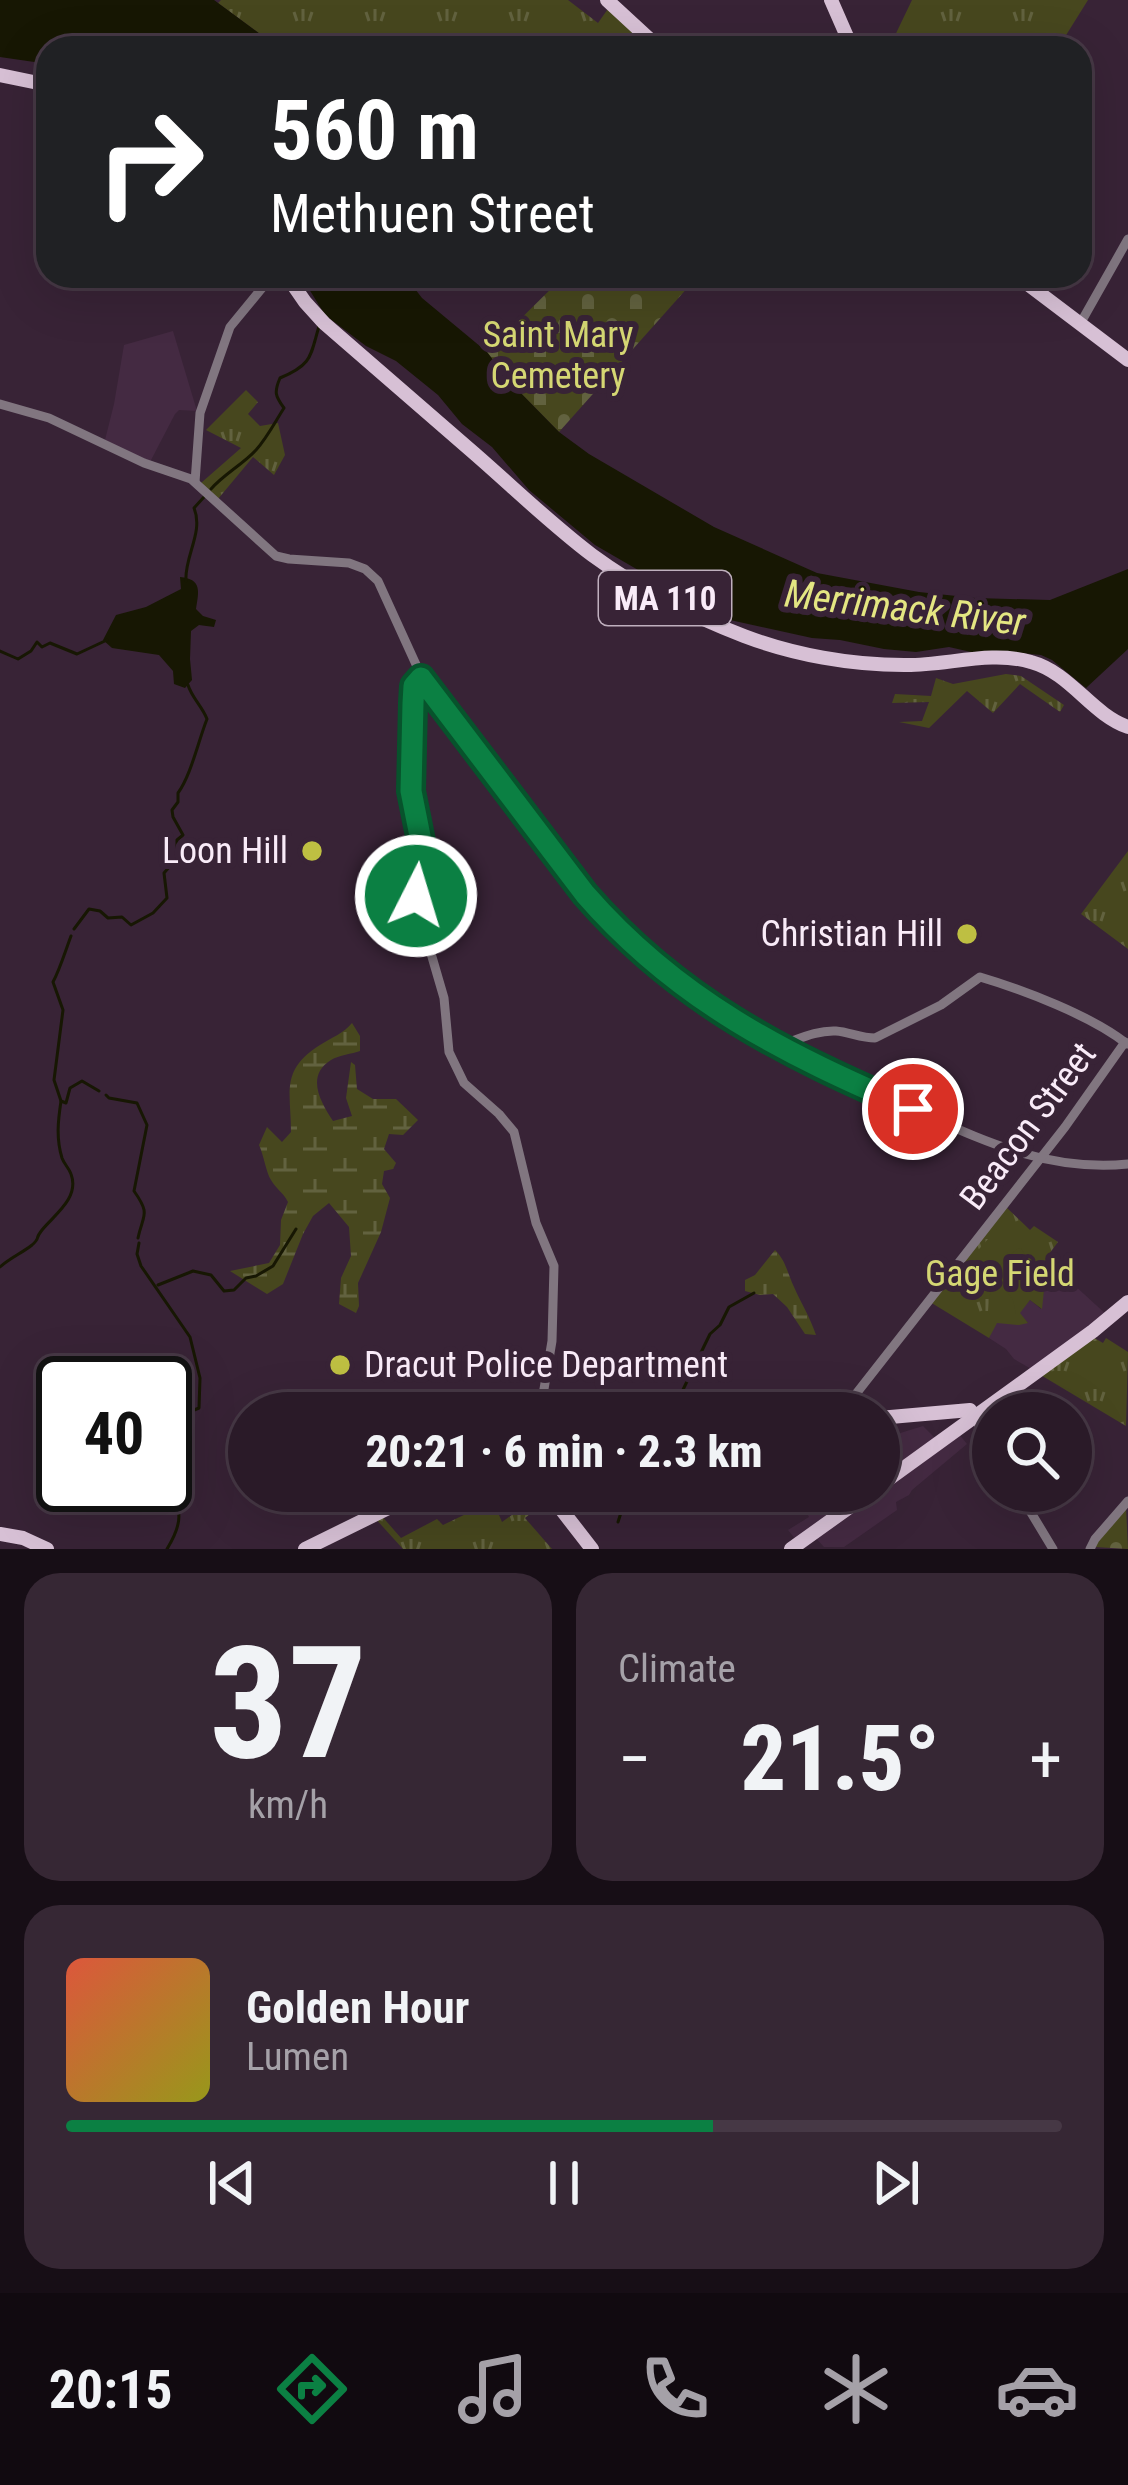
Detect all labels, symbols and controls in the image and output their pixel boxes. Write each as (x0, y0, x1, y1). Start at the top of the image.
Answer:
text: 560 m (270, 81, 479, 180)
icon: right (72, 84, 228, 240)
text: Methuen Street (270, 182, 595, 245)
park label: Saint Mary Cemetery (482, 314, 634, 397)
water label: Merrimack River (782, 570, 1029, 646)
road number: MA 110 (599, 571, 731, 625)
place label: Loon Hill (162, 830, 288, 872)
position arrow (353, 833, 479, 959)
marker: Loon Hill (299, 838, 325, 864)
place label: Christian Hill (761, 913, 943, 955)
marker: Christian Hill (954, 921, 980, 947)
street label: Beacon Street (951, 1034, 1105, 1218)
pin (862, 1058, 964, 1160)
icon: arrive (880, 1076, 946, 1142)
park label: Gage Field (925, 1253, 1075, 1295)
place label: Dracut Police Department (364, 1344, 728, 1386)
marker: Dracut Police Department (327, 1352, 353, 1378)
speed limit sign: 40 (36, 1356, 192, 1512)
map controls (972, 1392, 1092, 1512)
button: search (972, 1392, 1092, 1512)
text: 20:21 · 6 min · 2.3 km (365, 1425, 763, 1478)
text: 37 (209, 1612, 367, 1795)
text: Climate (618, 1646, 736, 1692)
text: 21.5° (740, 1707, 940, 1812)
text: − (618, 1721, 651, 1798)
text: + (1029, 1721, 1062, 1798)
text: km/h (248, 1782, 328, 1828)
text: Golden Hour (246, 1981, 469, 2034)
text: Lumen (246, 2034, 349, 2080)
icon: previous (199, 2150, 265, 2216)
icon: pause (531, 2150, 597, 2216)
icon: next (863, 2150, 929, 2216)
icon: directions (270, 2347, 354, 2431)
icon: music (451, 2347, 535, 2431)
icon: phone (633, 2347, 717, 2431)
icon: climate (814, 2347, 898, 2431)
icon: car (995, 2347, 1079, 2431)
text: 20:15 (49, 2358, 173, 2421)

